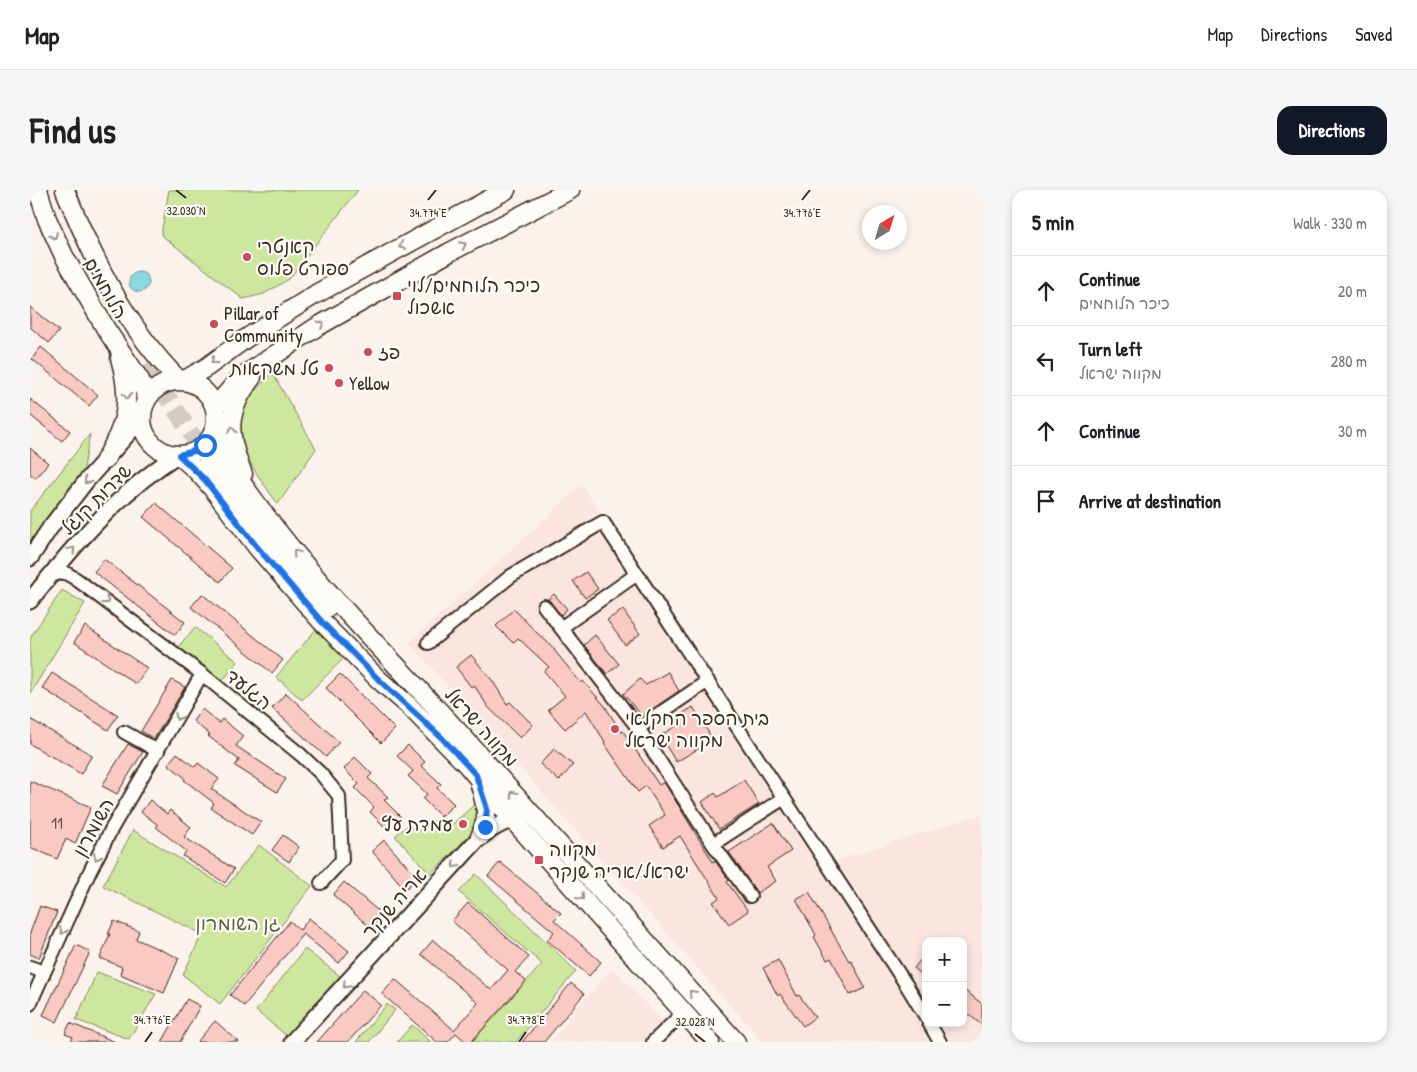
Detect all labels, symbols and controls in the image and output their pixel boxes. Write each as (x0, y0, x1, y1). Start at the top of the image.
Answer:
text: Map (25, 19, 59, 51)
text: Map (1208, 22, 1233, 47)
text: Directions (1261, 22, 1327, 47)
text: Saved (1355, 22, 1392, 47)
button: Directions (1277, 106, 1387, 155)
text: Find us (30, 107, 116, 154)
text: 32.030°N (167, 202, 205, 219)
text: 34.774°E (410, 204, 447, 221)
text: 34.776°E (783, 204, 821, 221)
north arrow (862, 205, 907, 250)
text: 5 min (1032, 208, 1074, 237)
text: Walk · 330 m (1293, 212, 1367, 234)
one-way arrow (48, 231, 59, 240)
place label: קאנטרי ספורט פלוס (257, 233, 349, 281)
one-way arrow (398, 240, 407, 250)
one-way arrow (458, 241, 467, 251)
marker: קאנטרי ספורט פלוס (241, 251, 253, 263)
street label: הלוחמים (78, 253, 134, 323)
text: Continue (1079, 266, 1140, 292)
place label: כיכר הלוחמים/לוי אשכול (407, 272, 540, 320)
icon: ahead (1032, 277, 1060, 305)
text: 20 m (1338, 280, 1367, 302)
marker: כיכר הלוחמים/לוי אשכול (391, 290, 403, 302)
text: כיכר הלוחמים (1079, 292, 1170, 314)
place label: Pillar of Community (224, 300, 303, 348)
marker: Pillar of Community (208, 318, 220, 330)
one-way arrow (316, 321, 325, 331)
text: Turn left (1079, 336, 1142, 362)
place label: פז (378, 339, 400, 365)
marker: פז (362, 346, 374, 358)
icon: left (1032, 347, 1060, 375)
text: 280 m (1331, 350, 1367, 372)
one-way arrow (211, 355, 220, 364)
place label: טל משקאות (229, 355, 319, 381)
marker: טל משקאות (323, 362, 335, 374)
text: מקווה ישראל (1079, 362, 1162, 384)
place label: Yellow (349, 370, 390, 396)
marker: Yellow (333, 377, 345, 389)
one-way arrow (122, 392, 132, 400)
icon: ahead (1032, 417, 1060, 445)
text: Continue (1079, 418, 1140, 444)
text: 30 m (1338, 420, 1367, 442)
one-way arrow (226, 426, 237, 434)
route start (194, 434, 217, 457)
street label: שדרות קוגל (55, 457, 138, 540)
one-way arrow (83, 475, 92, 484)
icon: arrive (1032, 487, 1060, 515)
text: Arrive at destination (1079, 488, 1221, 514)
one-way arrow (67, 546, 76, 555)
one-way arrow (293, 550, 302, 559)
one-way arrow (100, 595, 110, 604)
street label: הגלעד (221, 663, 277, 715)
street label: מקווה ישראל (439, 682, 525, 772)
place label: בית הספר החקלאי מקווה ישראל (625, 705, 769, 753)
one-way arrow (174, 711, 184, 720)
marker: בית הספר החקלאי מקווה ישראל (609, 723, 621, 735)
one-way arrow (510, 790, 519, 799)
street label: השומרון (66, 793, 120, 861)
place label: עמדת עץ (381, 811, 453, 837)
house number: 11 (51, 812, 63, 834)
route end (474, 816, 497, 839)
marker: עמדת עץ (457, 818, 469, 830)
place label: מקווה ישראל/אריה שנקר (549, 836, 689, 884)
one-way arrow (93, 852, 103, 861)
marker: מקווה ישראל/אריה שנקר (533, 854, 545, 866)
one-way arrow (452, 859, 461, 868)
street label: אריה שנקר (356, 862, 432, 944)
one-way arrow (575, 892, 584, 901)
park label: גן השומרון (196, 910, 281, 936)
one-way arrow (59, 926, 69, 935)
map controls (922, 937, 967, 1027)
button: + (922, 937, 967, 982)
one-way arrow (343, 979, 352, 988)
button: − (922, 982, 967, 1027)
one-way arrow (689, 989, 698, 998)
text: 34.776°E (133, 1011, 171, 1028)
text: 34.778°E (507, 1011, 545, 1028)
text: 32.028°N (676, 1013, 714, 1030)

